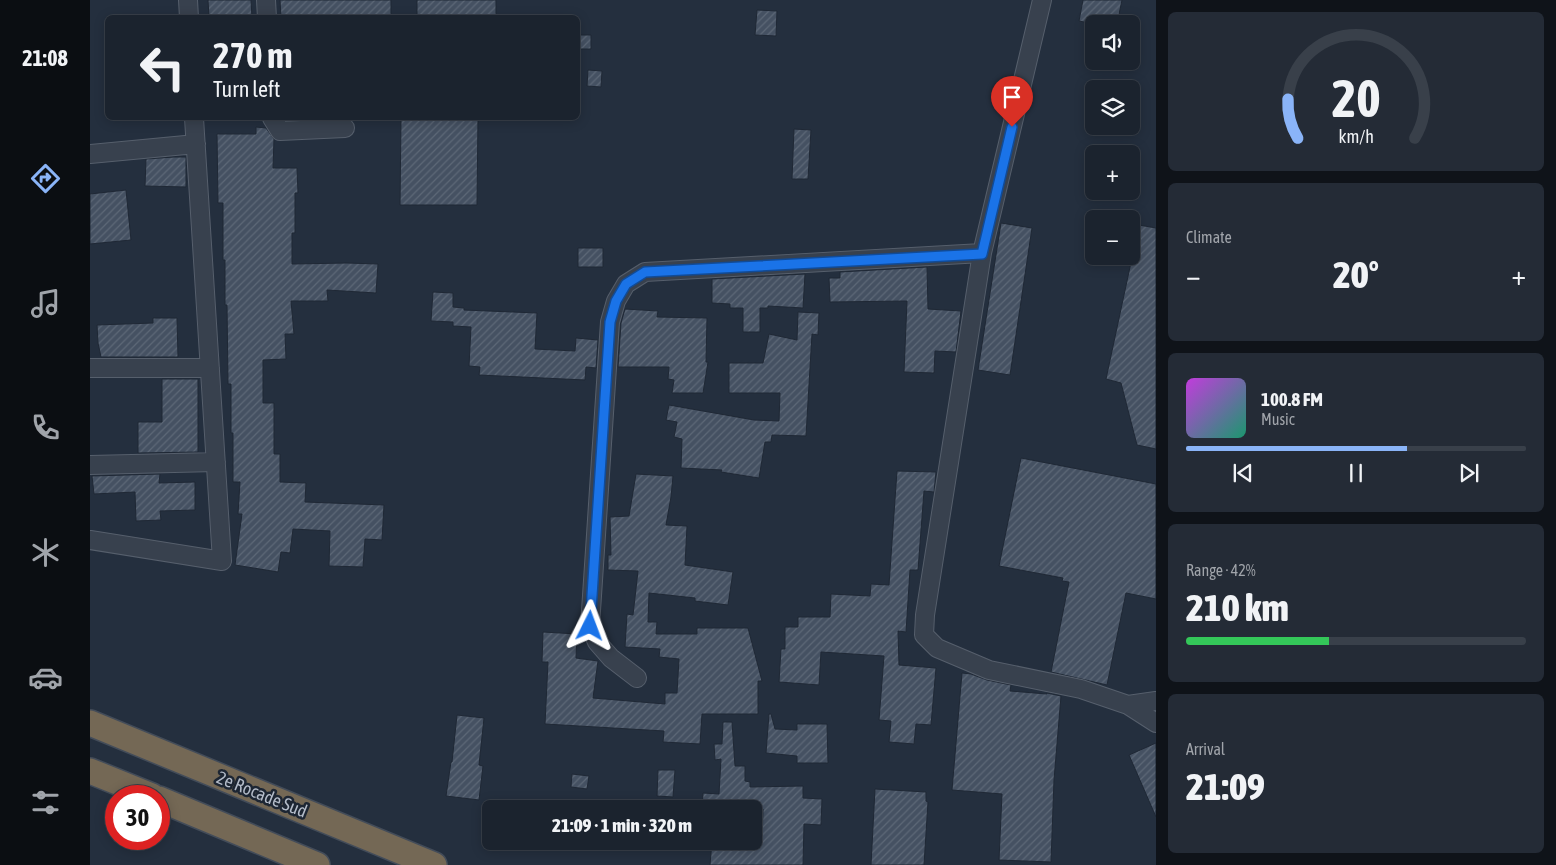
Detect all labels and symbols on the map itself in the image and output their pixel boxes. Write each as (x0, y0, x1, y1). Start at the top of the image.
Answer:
pin (991, 76, 1033, 127)
position arrow (563, 599, 615, 651)
street label: 2e Rocade Sud (214, 766, 310, 822)
speed limit sign: 30 (105, 785, 170, 850)

